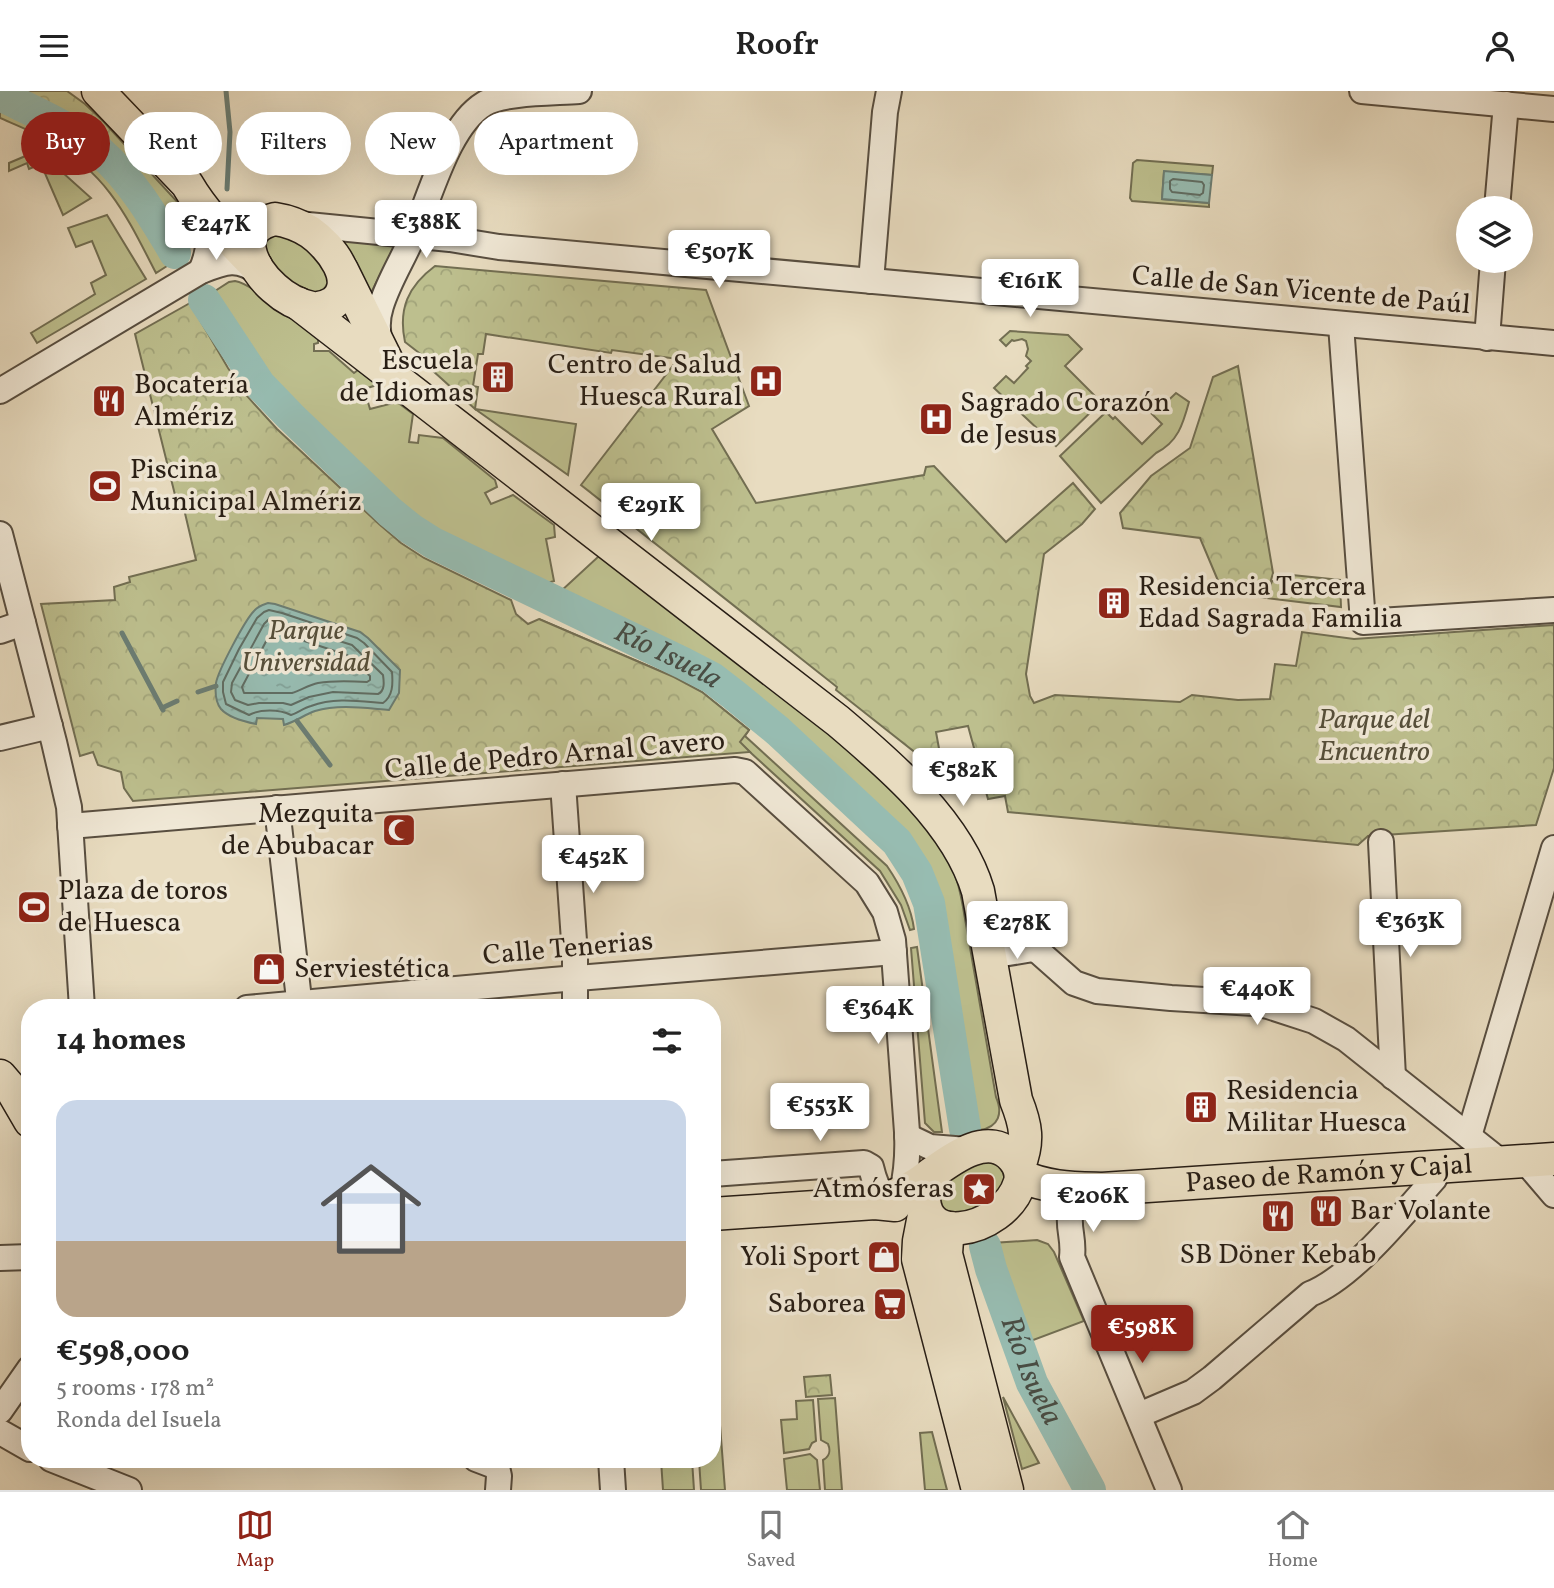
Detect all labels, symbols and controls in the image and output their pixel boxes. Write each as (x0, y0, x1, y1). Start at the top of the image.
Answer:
text: Roofr (735, 24, 819, 68)
icon: menu (35, 27, 73, 65)
icon: person (1481, 27, 1519, 65)
chip: Buy (21, 112, 110, 175)
chip: Rent (124, 112, 222, 175)
chip: Filters (236, 112, 351, 175)
chip: New (365, 112, 460, 175)
chip: Apartment (474, 112, 638, 175)
map controls (1456, 196, 1533, 273)
button: layers (1456, 196, 1533, 273)
pin: €388K (377, 201, 475, 260)
pin: €247K (167, 202, 265, 262)
text: €388K (391, 207, 461, 239)
text: €247K (181, 209, 251, 241)
pin: €507K (670, 231, 768, 290)
text: €507K (684, 237, 754, 269)
street label: Calle de San Vicente de Paúl (1130, 257, 1472, 325)
pin: €161K (981, 259, 1079, 319)
text: €161K (998, 266, 1062, 298)
place label: Escuela de Idiomas (340, 342, 474, 413)
place label: Centro de Salud Huesca Rural (548, 346, 742, 417)
building icon: Escuela de Idiomas (479, 358, 517, 396)
hospital icon: Centro de Salud Huesca Rural (747, 362, 785, 400)
place label: Bocatería Almériz (134, 366, 249, 437)
restaurant icon: Bocatería Almériz (90, 382, 128, 420)
place label: Sagrado Corazón de Jesus (960, 384, 1170, 455)
hospital icon: Sagrado Corazón de Jesus (917, 400, 955, 438)
place label: Piscina Municipal Almériz (130, 451, 362, 522)
sports icon: Piscina Municipal Almériz (86, 467, 124, 505)
pin: €291K (602, 483, 700, 543)
text: €291K (617, 490, 685, 522)
place label: Residencia Tercera Edad Sagrada Familia (1138, 568, 1403, 639)
building icon: Residencia Tercera Edad Sagrada Familia (1095, 584, 1133, 622)
park label: Parque Universidad (241, 612, 371, 683)
water label: Río Isuela (607, 612, 731, 699)
park label: Parque del Encuentro (1318, 701, 1430, 772)
street label: Calle de Pedro Arnal Cavero (383, 722, 727, 790)
pin: €582K (914, 749, 1012, 808)
text: €582K (929, 755, 997, 787)
place label: Mezquita de Abubacar (221, 795, 374, 866)
mosque icon: Mezquita de Abubacar (380, 811, 418, 849)
pin: €452K (544, 835, 642, 895)
text: €452K (558, 842, 628, 874)
place label: Plaza de toros de Huesca (58, 872, 228, 943)
sports icon: Plaza de toros de Huesca (15, 888, 53, 926)
pin: €363K (1361, 899, 1459, 959)
pin: €278K (968, 901, 1066, 961)
text: €363K (1375, 906, 1445, 938)
text: €278K (983, 908, 1051, 940)
street label: Calle Tenerias (481, 922, 655, 976)
shop icon: Serviestética (250, 950, 288, 988)
place label: Serviestética (294, 950, 450, 989)
pin: €440K (1208, 967, 1306, 1027)
text: €440K (1219, 974, 1295, 1006)
pin: €364K (829, 986, 927, 1046)
text: €364K (842, 993, 914, 1025)
text: 14 homes (56, 1020, 186, 1062)
icon: filters (648, 1022, 686, 1060)
place label: Residencia Militar Huesca (1226, 1072, 1407, 1143)
pin: €553K (771, 1083, 869, 1143)
building icon: Residencia Militar Huesca (1182, 1088, 1220, 1126)
text: €553K (786, 1090, 854, 1122)
street label: Paseo de Ramón y Cajal (1184, 1145, 1474, 1203)
icon: home (308, 1146, 434, 1272)
place label: Atmósferas (813, 1170, 954, 1209)
place icon: Atmósferas (960, 1170, 998, 1208)
pin: €206K (1044, 1175, 1142, 1234)
text: €206K (1057, 1181, 1129, 1213)
restaurant icon: Bar Volante (1307, 1192, 1345, 1230)
place label: Bar Volante (1350, 1192, 1491, 1231)
restaurant icon: SB Döner Kebab (1259, 1197, 1297, 1235)
place label: SB Döner Kebab (1180, 1236, 1376, 1275)
place label: Yoli Sport (740, 1238, 860, 1277)
shop icon: Yoli Sport (865, 1238, 903, 1276)
place label: Saborea (767, 1285, 866, 1324)
supermarket icon: Saborea (871, 1285, 909, 1323)
pin: €598K (1093, 1305, 1191, 1365)
water label: Río Isuela (989, 1311, 1072, 1433)
text: €598K (1107, 1312, 1177, 1344)
text: €598,000 (56, 1331, 189, 1373)
text: 5 rooms · 178 m² (56, 1373, 214, 1405)
text: Ronda del Isuela (56, 1405, 222, 1437)
tab: Map (236, 1506, 274, 1574)
tab: Saved (746, 1506, 795, 1574)
tab: Home (1268, 1506, 1318, 1574)

